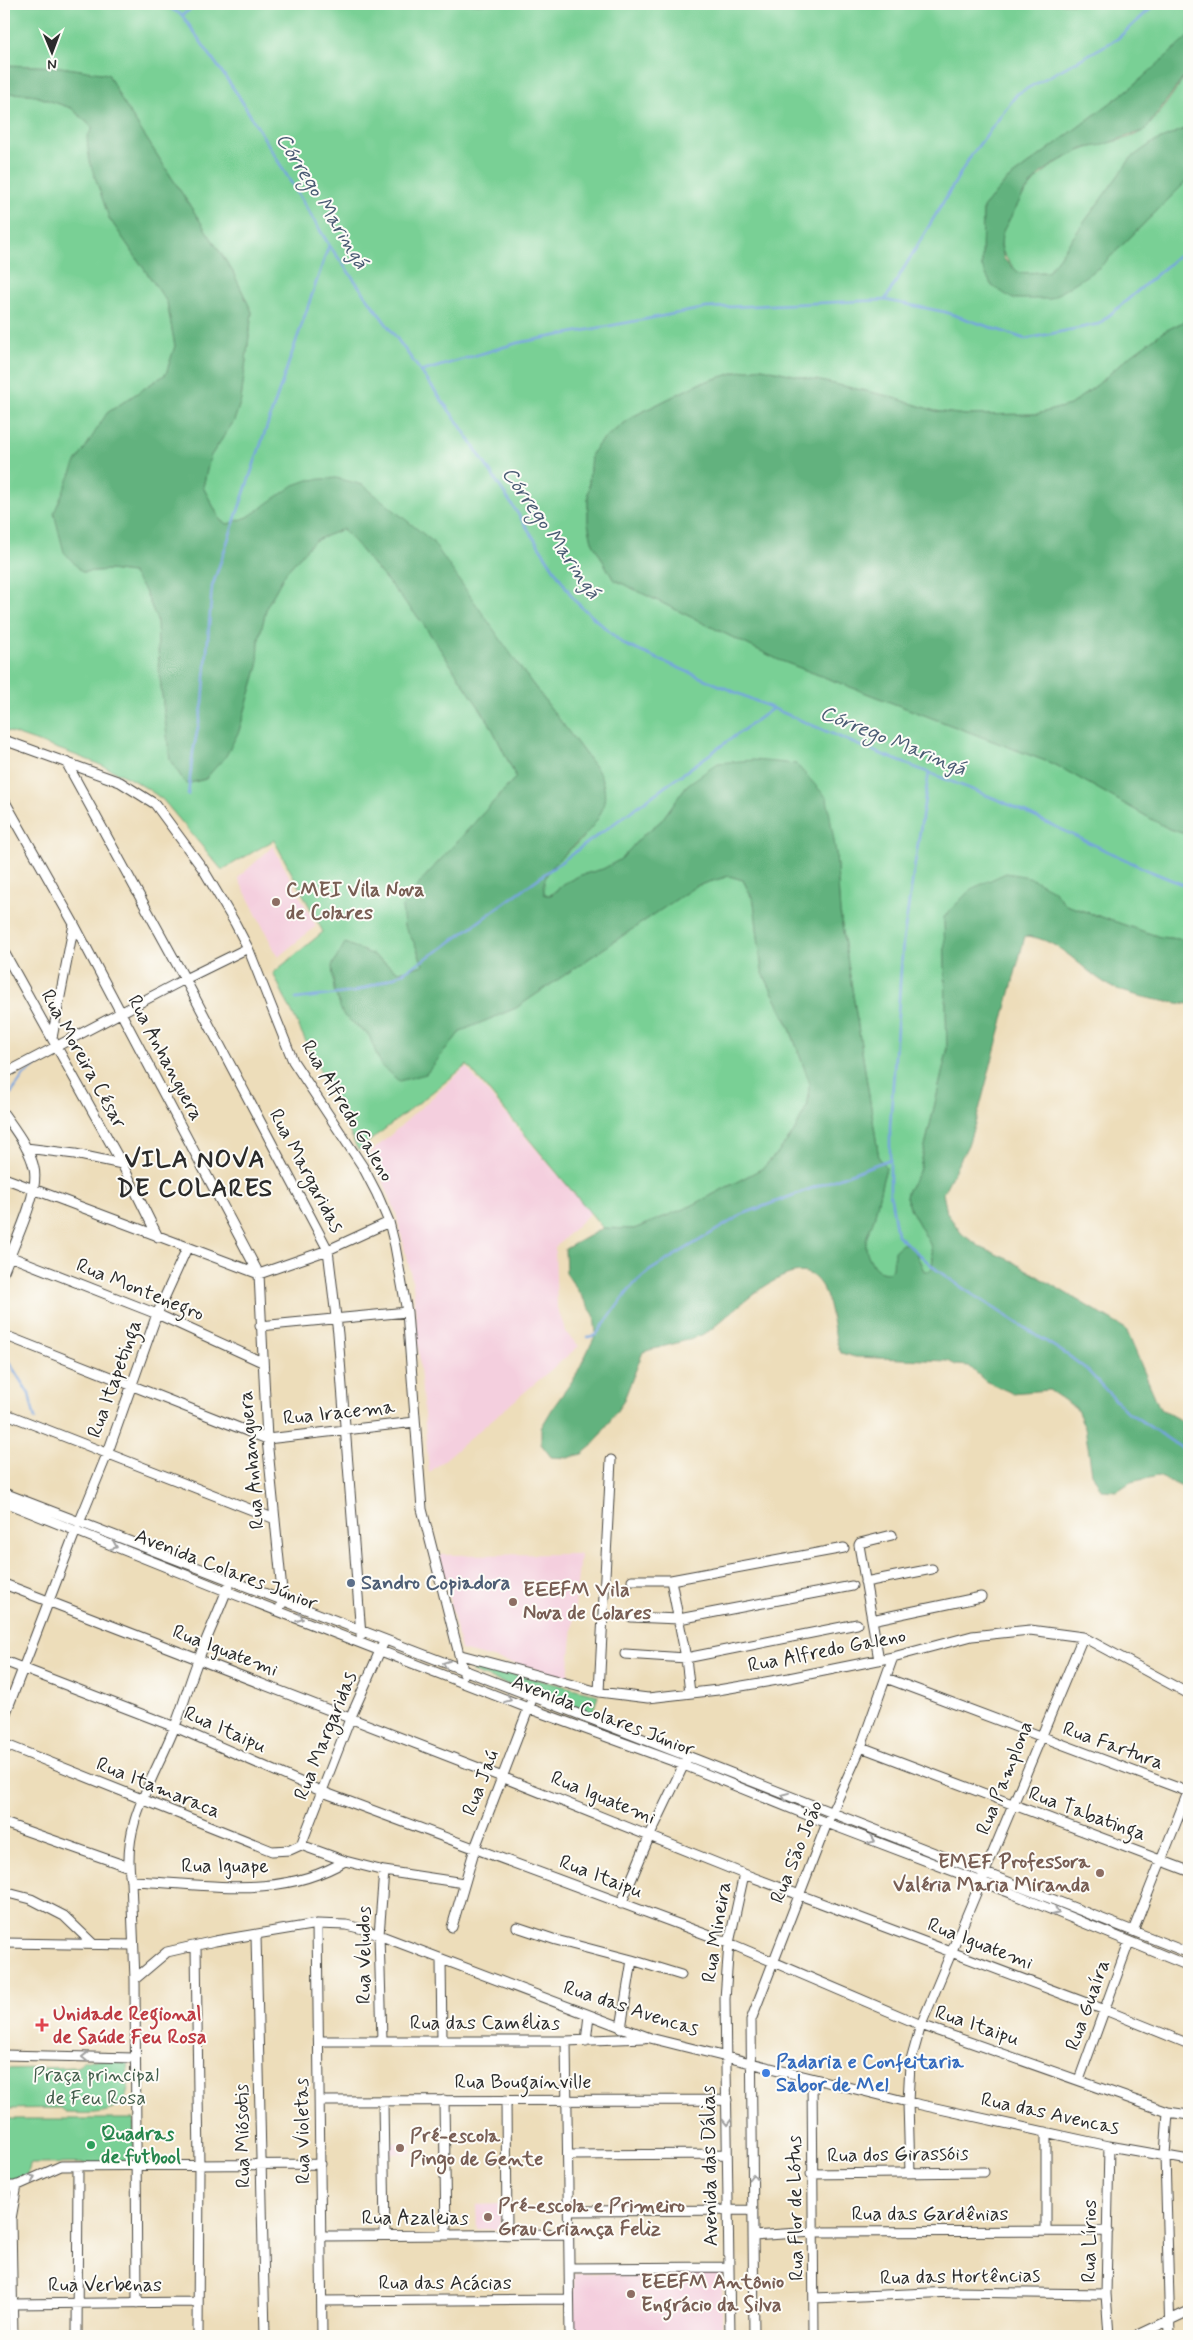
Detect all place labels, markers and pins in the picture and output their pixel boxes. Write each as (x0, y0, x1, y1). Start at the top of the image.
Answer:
place label: CMEI Vila Nova de Colares (286, 877, 424, 927)
marker: CMEI Vila Nova de Colares (270, 896, 282, 908)
place label: Sandro Copiadora (361, 1570, 510, 1597)
marker: Sandro Copiadora (345, 1577, 357, 1589)
place label: EEEFM Vila Nova de Colares (523, 1577, 652, 1627)
marker: EEEFM Vila Nova de Colares (507, 1596, 519, 1608)
place label: EMEF Professora Valéria Maria Miranda (893, 1849, 1091, 1899)
marker: EMEF Professora Valéria Maria Miranda (1094, 1867, 1106, 1879)
place label: Unidade Regional de Saúde Feu Rosa (53, 2001, 207, 2051)
marker: Unidade Regional de Saúde Feu Rosa (35, 2018, 49, 2032)
place label: Padaria e Confeitaria Sabor de Mel (776, 2049, 965, 2099)
marker: Padaria e Confeitaria Sabor de Mel (760, 2067, 772, 2079)
place label: Quadras de futbool (101, 2121, 181, 2171)
place label: Pré-escola Pingo de Gente (410, 2123, 543, 2175)
marker: Quadras de futbool (85, 2139, 97, 2151)
marker: Pré-escola Pingo de Gente (394, 2142, 406, 2154)
place label: Pré-escola e Primeiro Grau Criança Feliz (498, 2193, 685, 2243)
marker: Pré-escola e Primeiro Grau Criança Feliz (482, 2211, 494, 2223)
place label: EEEFM Antônio Engrácio da Silva (641, 2269, 784, 2321)
marker: EEEFM Antônio Engrácio da Silva (625, 2288, 637, 2300)

